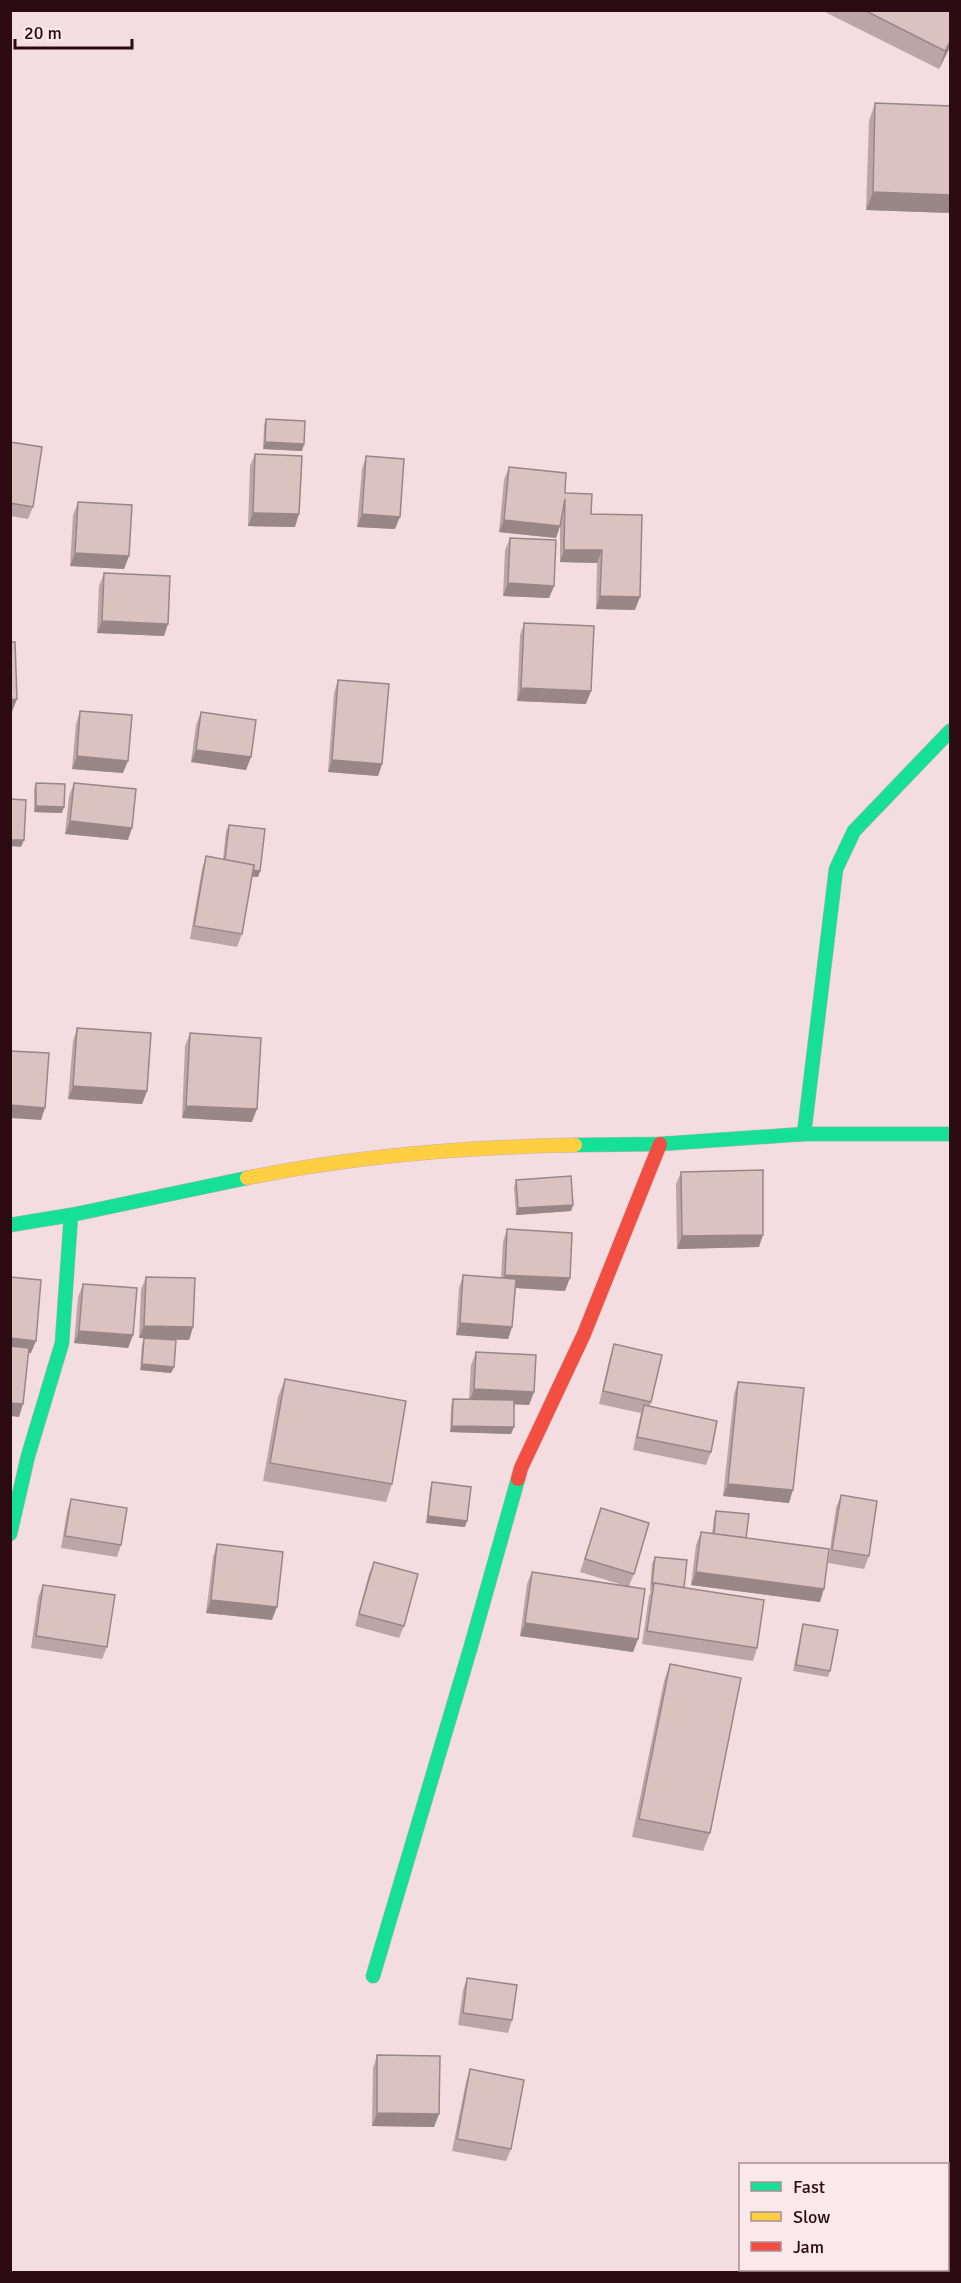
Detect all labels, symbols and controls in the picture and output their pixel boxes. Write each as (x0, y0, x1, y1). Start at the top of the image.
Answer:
scale bar (15, 12, 132, 50)
text: 20 m (24, 22, 62, 44)
legend (739, 2163, 949, 2271)
text: Fast (793, 2176, 825, 2198)
text: Slow (793, 2206, 830, 2228)
text: Jam (793, 2236, 824, 2258)

